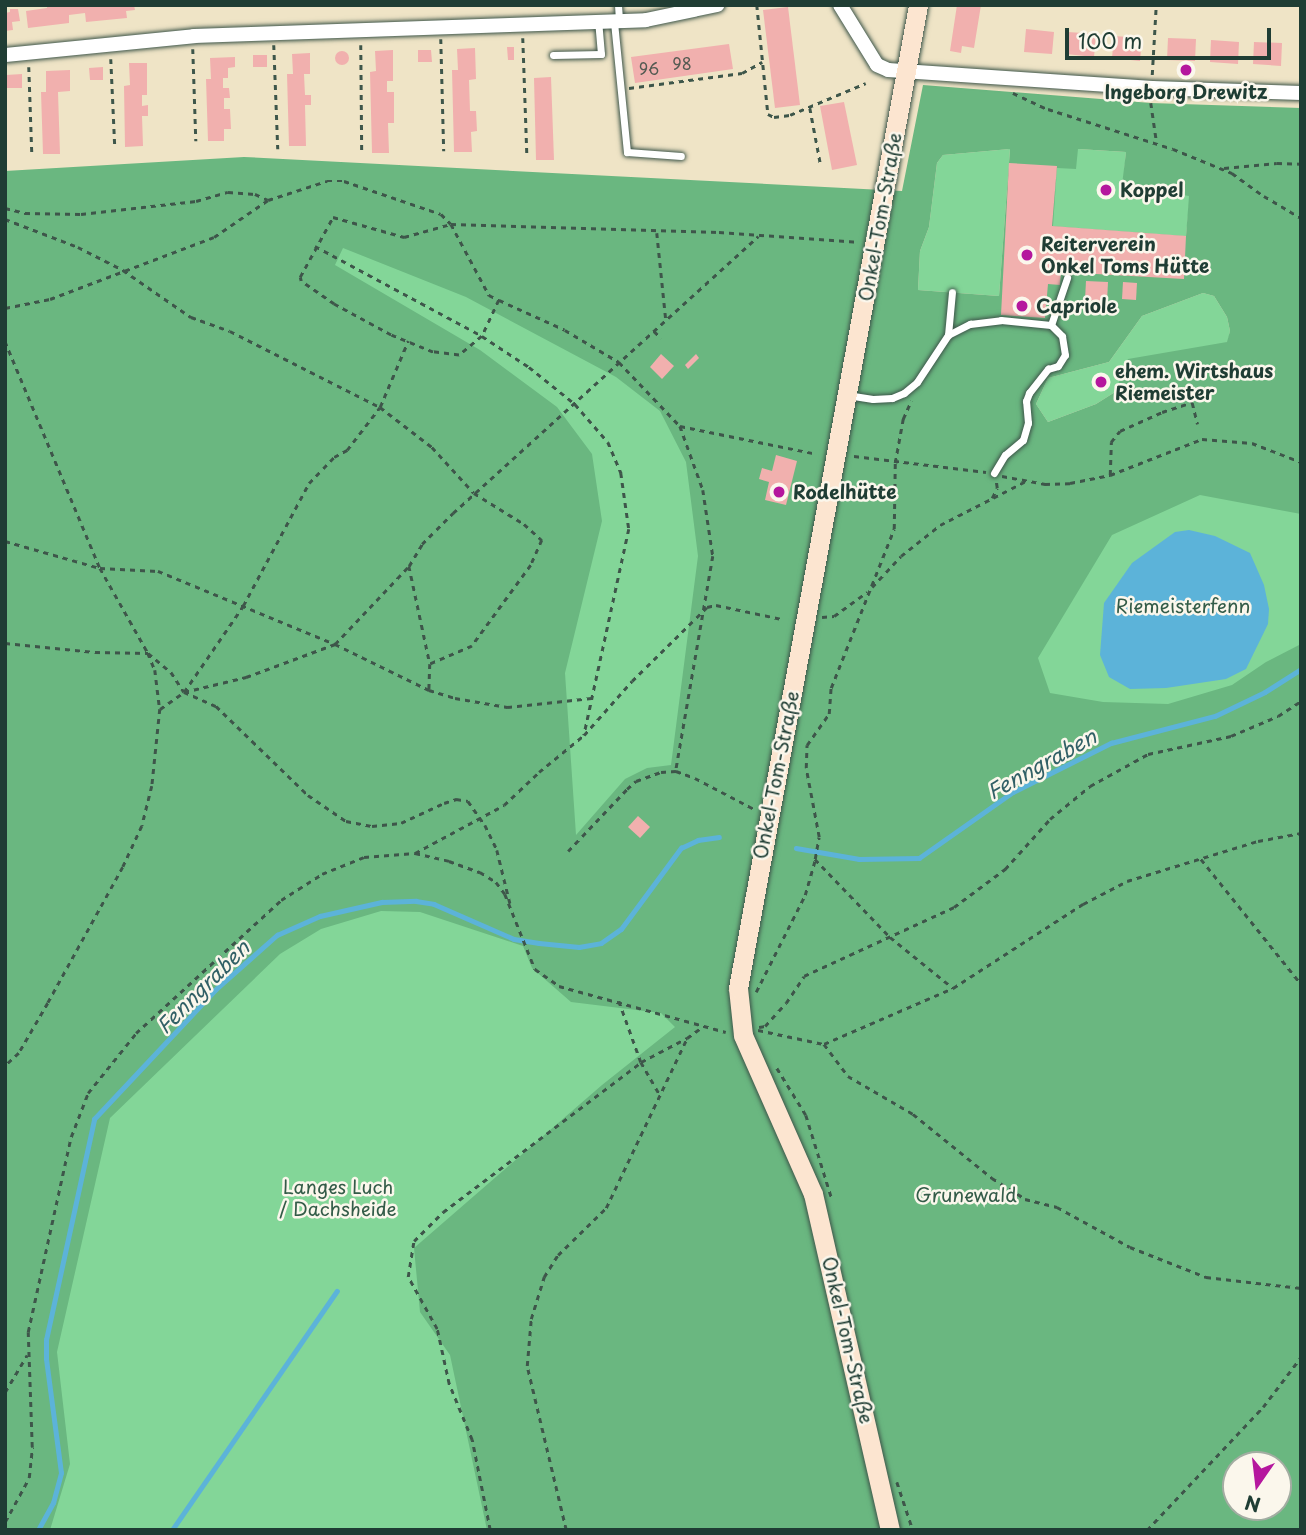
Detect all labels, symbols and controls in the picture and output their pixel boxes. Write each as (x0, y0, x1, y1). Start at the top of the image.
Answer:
scale bar (1068, 14, 1274, 58)
text: 100 m (1078, 24, 1142, 56)
house number: 98 (672, 53, 692, 73)
house number: 96 (639, 58, 659, 78)
marker: Ingeborg Drewitz (1178, 62, 1194, 78)
place label: Ingeborg Drewitz (1104, 81, 1268, 103)
street label: Onkel-Tom-Straße (854, 131, 906, 303)
place label: Koppel (1120, 179, 1183, 201)
marker: Koppel (1098, 182, 1114, 198)
place label: Reiterverein Onkel Toms Hütte (1041, 233, 1212, 277)
marker: Reiterverein Onkel Toms Hütte (1019, 247, 1035, 263)
place label: Capriole (1036, 295, 1117, 317)
marker: Capriole (1014, 298, 1030, 314)
place label: ehem. Wirtshaus Riemeister (1115, 360, 1275, 404)
marker: ehem. Wirtshaus Riemeister (1093, 374, 1109, 390)
place label: Rodelhütte (793, 481, 897, 503)
marker: Rodelhütte (771, 484, 787, 500)
park label: Riemeisterfenn (1116, 595, 1250, 617)
street label: Onkel-Tom-Straße (749, 689, 803, 861)
water label: Fenngraben (982, 723, 1100, 803)
water label: Fenngraben (150, 934, 254, 1038)
park label: Langes Luch / Dachsheide (279, 1176, 397, 1220)
park label: Grunewald (915, 1184, 1017, 1206)
street label: Onkel-Tom-Straße (818, 1254, 878, 1426)
north arrow (1222, 1451, 1292, 1521)
text: N (1242, 1489, 1263, 1520)

